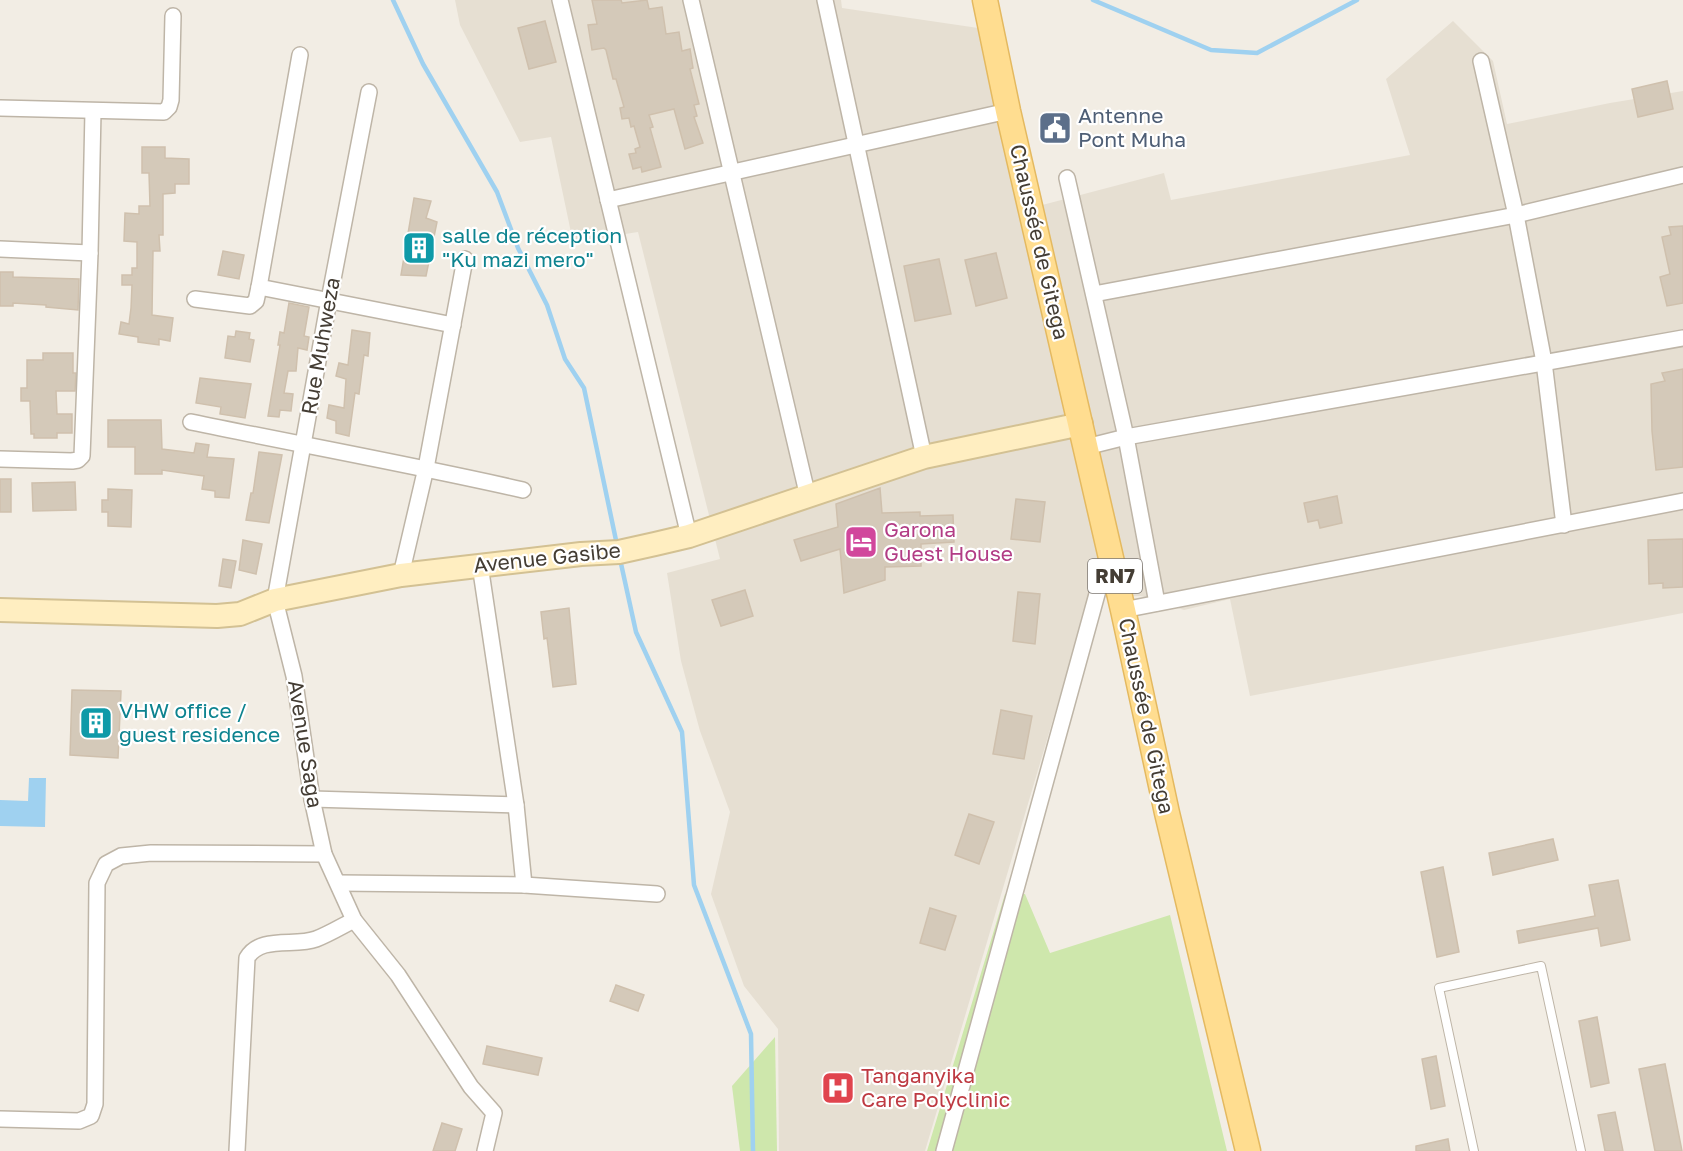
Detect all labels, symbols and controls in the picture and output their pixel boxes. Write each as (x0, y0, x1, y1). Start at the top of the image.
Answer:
place label: Antenne Pont Muha (1078, 102, 1186, 152)
public building icon: Antenne Pont Muha (1037, 110, 1073, 146)
street label: Chaussée de Gitega (1005, 142, 1075, 342)
place label: salle de réception "Ku mazi mero" (442, 222, 622, 272)
building icon: salle de réception "Ku mazi mero" (401, 230, 437, 266)
street label: Rue Muhweza (295, 275, 345, 417)
place label: Garona Guest House (884, 516, 1013, 566)
hotel icon: Garona Guest House (843, 524, 879, 560)
street label: Avenue Gasibe (472, 536, 622, 578)
road number: RN7 (1088, 559, 1142, 593)
street label: Chaussée de Gitega (1113, 615, 1180, 816)
street label: Avenue Saga (283, 678, 329, 810)
place label: VHW office / guest residence (119, 697, 280, 747)
building icon: VHW office / guest residence (78, 705, 114, 741)
place label: Tanganyika Care Polyclinic (861, 1062, 1010, 1112)
hospital icon: Tanganyika Care Polyclinic (820, 1070, 856, 1106)

